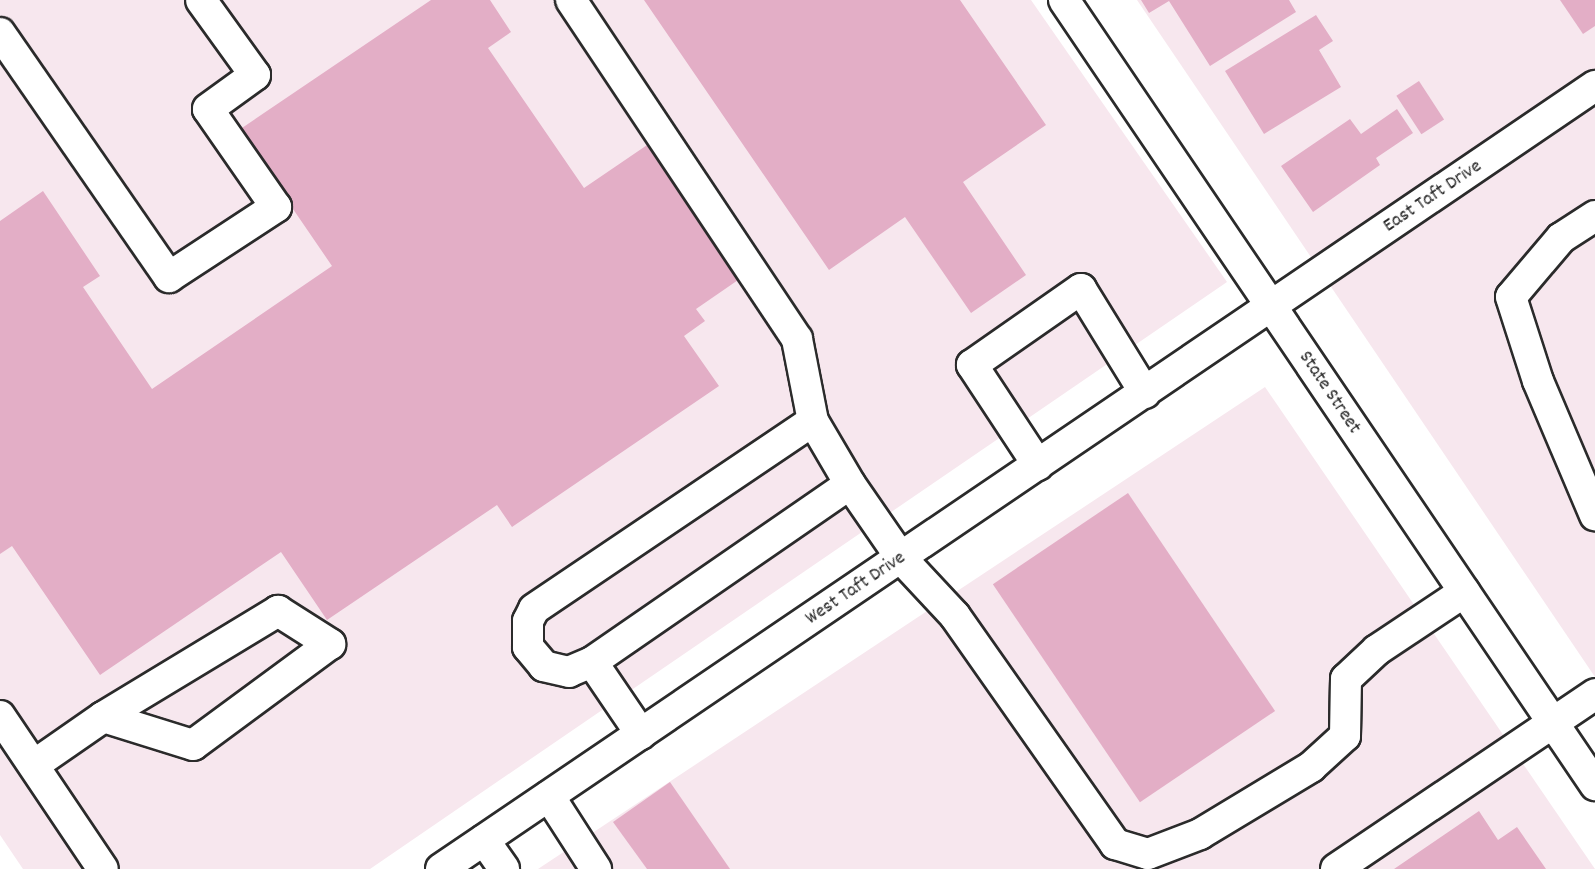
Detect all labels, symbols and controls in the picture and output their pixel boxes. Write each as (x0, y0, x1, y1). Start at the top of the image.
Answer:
street label: East Taft Drive (1379, 155, 1487, 239)
street label: State Street (1293, 347, 1365, 439)
street label: West Taft Drive (801, 547, 911, 631)

